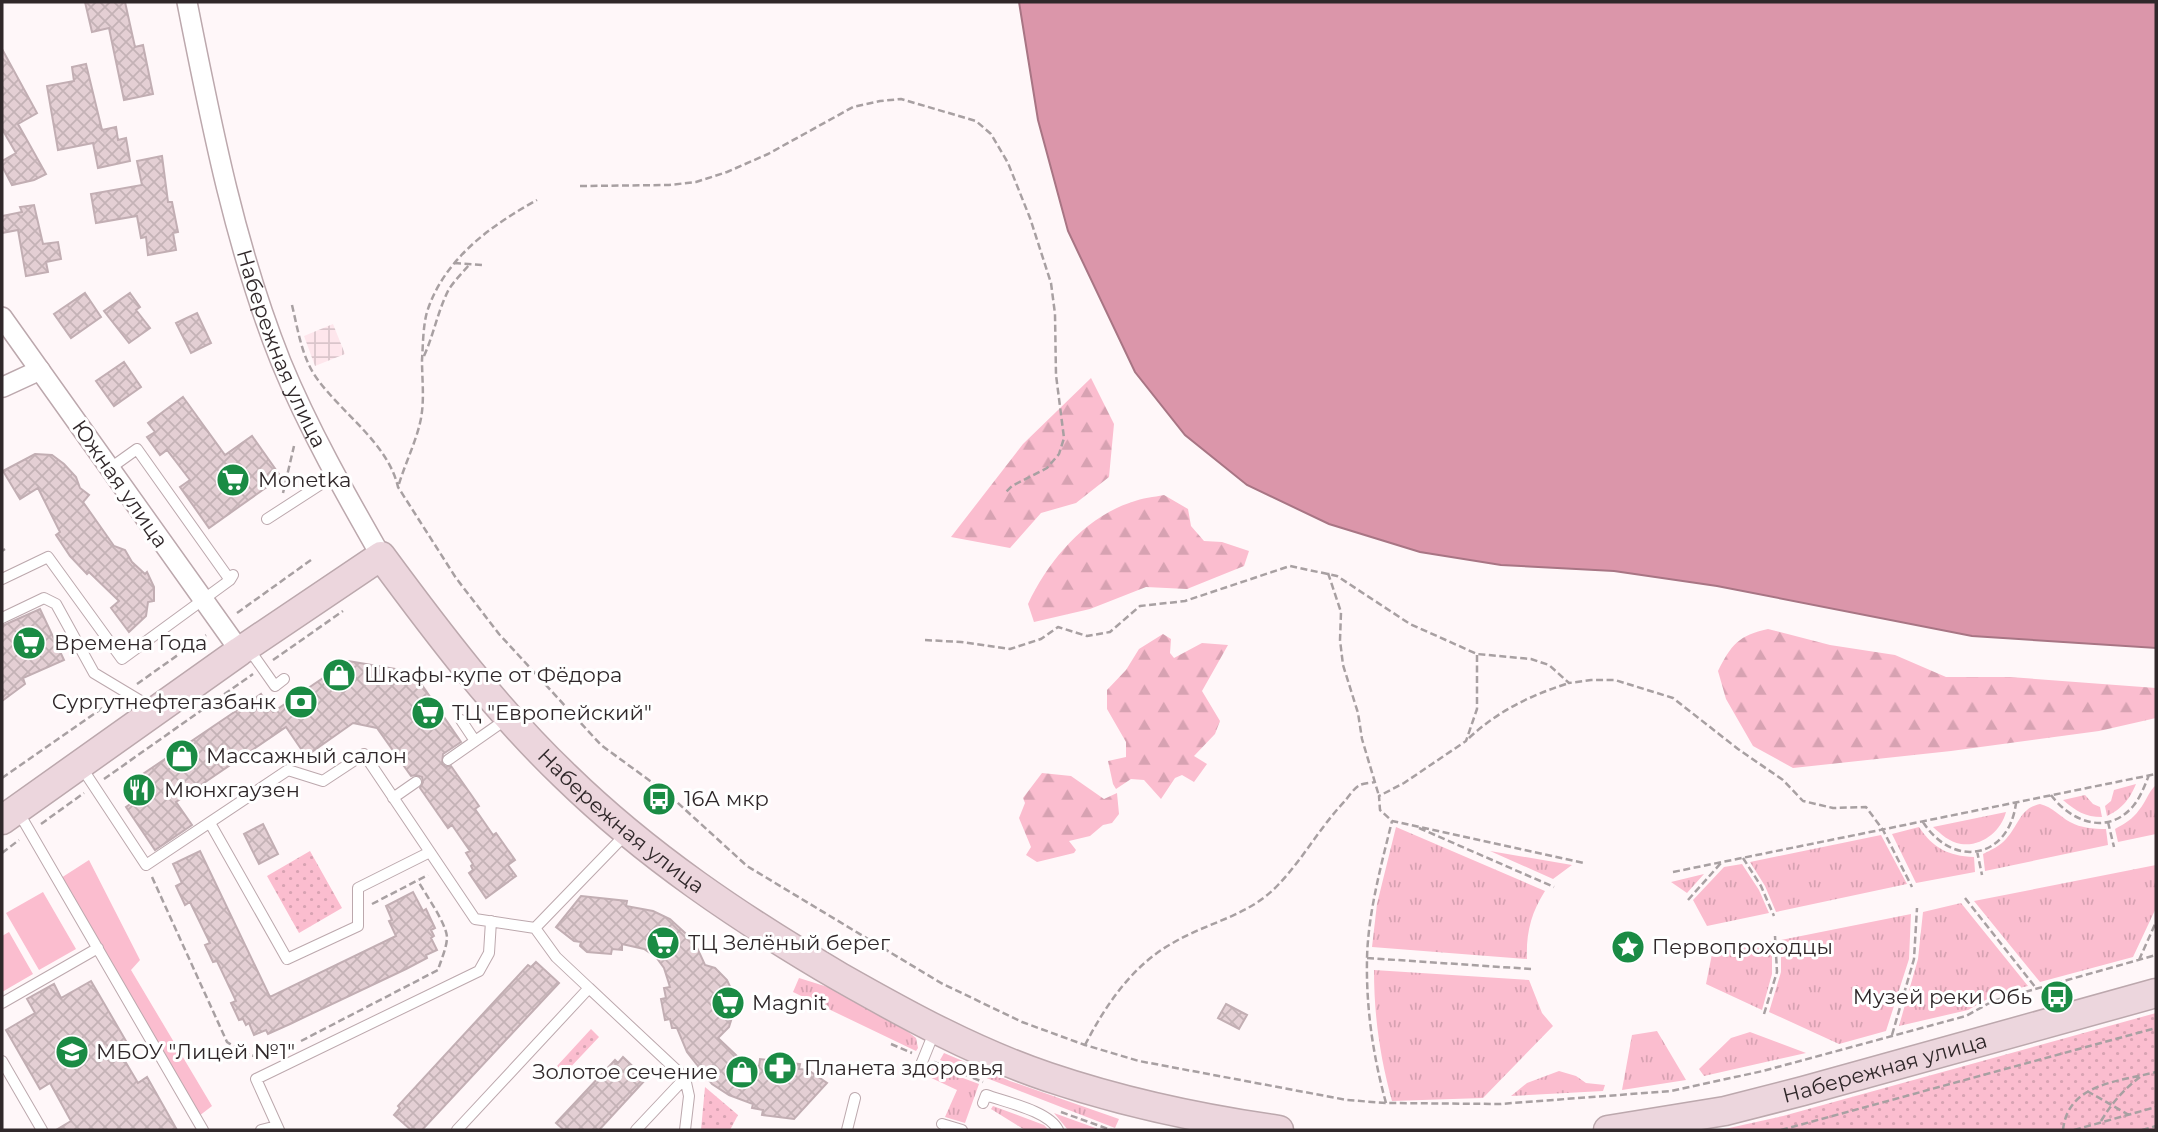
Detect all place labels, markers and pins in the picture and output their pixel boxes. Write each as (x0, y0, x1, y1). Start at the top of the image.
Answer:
supermarket icon: Monetka (214, 461, 252, 499)
place label: Monetka (258, 467, 351, 492)
supermarket icon: Времена Года (10, 624, 48, 662)
place label: Времена Года (54, 630, 207, 655)
shop icon: Шкафы-купе от Фёдора (320, 656, 358, 694)
place label: Шкафы-купе от Фёдора (364, 662, 622, 687)
bank icon: Сургутнефтегазбанк (282, 683, 320, 721)
place label: Сургутнефтегазбанк (52, 689, 276, 714)
supermarket icon: ТЦ "Европейский" (409, 694, 447, 732)
place label: ТЦ "Европейский" (452, 700, 652, 725)
shop icon: Массажный салон (163, 737, 201, 775)
place label: Массажный салон (206, 743, 407, 768)
restaurant icon: Мюнхгаузен (120, 771, 158, 809)
place label: Мюнхгаузен (164, 777, 300, 802)
bus stop icon: 16А мкр (640, 780, 678, 818)
place label: 16А мкр (684, 786, 769, 811)
supermarket icon: ТЦ Зелёный берег (644, 924, 682, 962)
place icon: Первопроходцы (1609, 928, 1647, 966)
place label: ТЦ Зелёный берег (688, 930, 890, 955)
place label: Первопроходцы (1652, 934, 1833, 959)
bus stop icon: Музей реки Обь (2038, 978, 2076, 1016)
supermarket icon: Magnit (709, 984, 747, 1022)
place label: Музей реки Обь (1853, 984, 2032, 1009)
place label: Magnit (752, 990, 827, 1015)
school or university icon: МБОУ "Лицей №1" (53, 1033, 91, 1071)
place label: МБОУ "Лицей №1" (96, 1039, 295, 1064)
pharmacy icon: Планета здоровья (761, 1049, 799, 1087)
shop icon: Золотое сечение (723, 1053, 761, 1091)
place label: Планета здоровья (804, 1055, 1004, 1080)
place label: Золотое сечение (532, 1059, 718, 1084)

